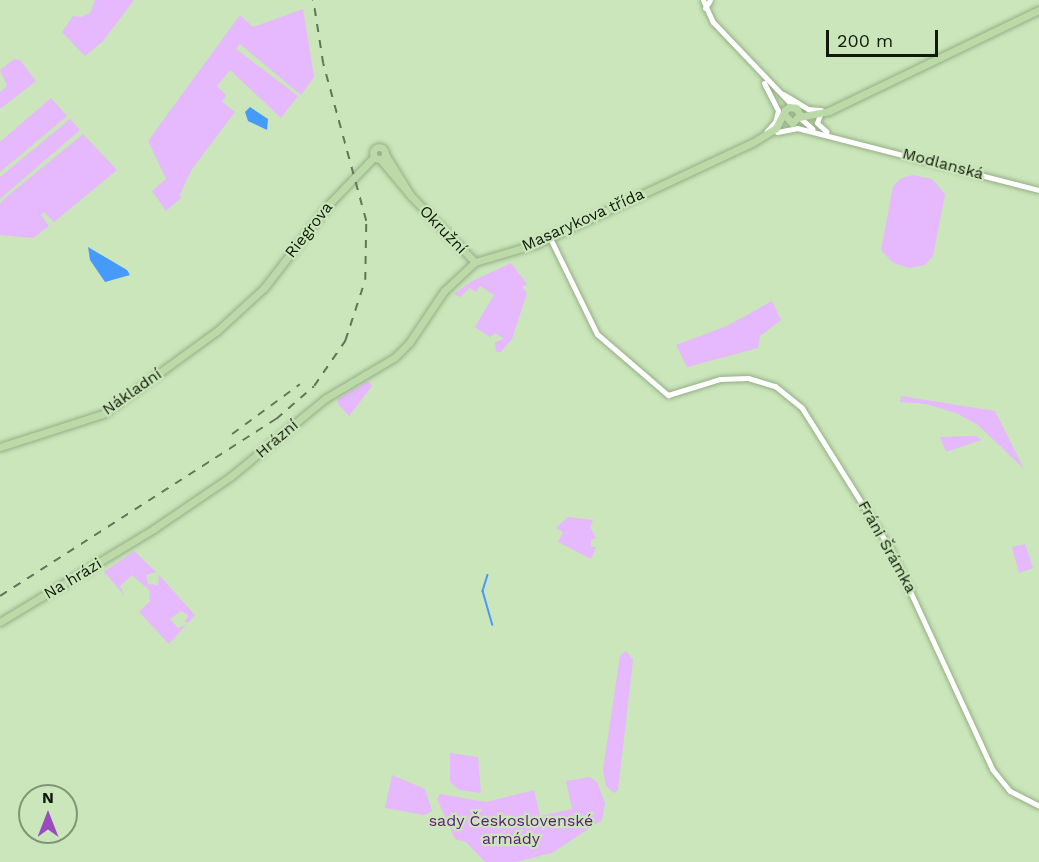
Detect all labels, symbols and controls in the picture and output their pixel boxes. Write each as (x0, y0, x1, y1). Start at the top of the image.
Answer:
scale bar (829, 18, 942, 56)
text: 200 m (837, 30, 893, 51)
street label: Modlanská (900, 144, 986, 184)
street label: Masarykova třída (519, 184, 647, 256)
street label: Riegrova (281, 198, 337, 262)
street label: Okružní (415, 202, 471, 258)
street label: Nákladní (99, 365, 165, 419)
street label: Hrázní (252, 416, 302, 462)
street label: Fráni Šrámka (854, 497, 920, 597)
street label: Na hrázi (41, 554, 105, 604)
north arrow (18, 784, 78, 844)
text: N (42, 788, 54, 807)
park label: sady Československé armády (428, 811, 594, 849)

